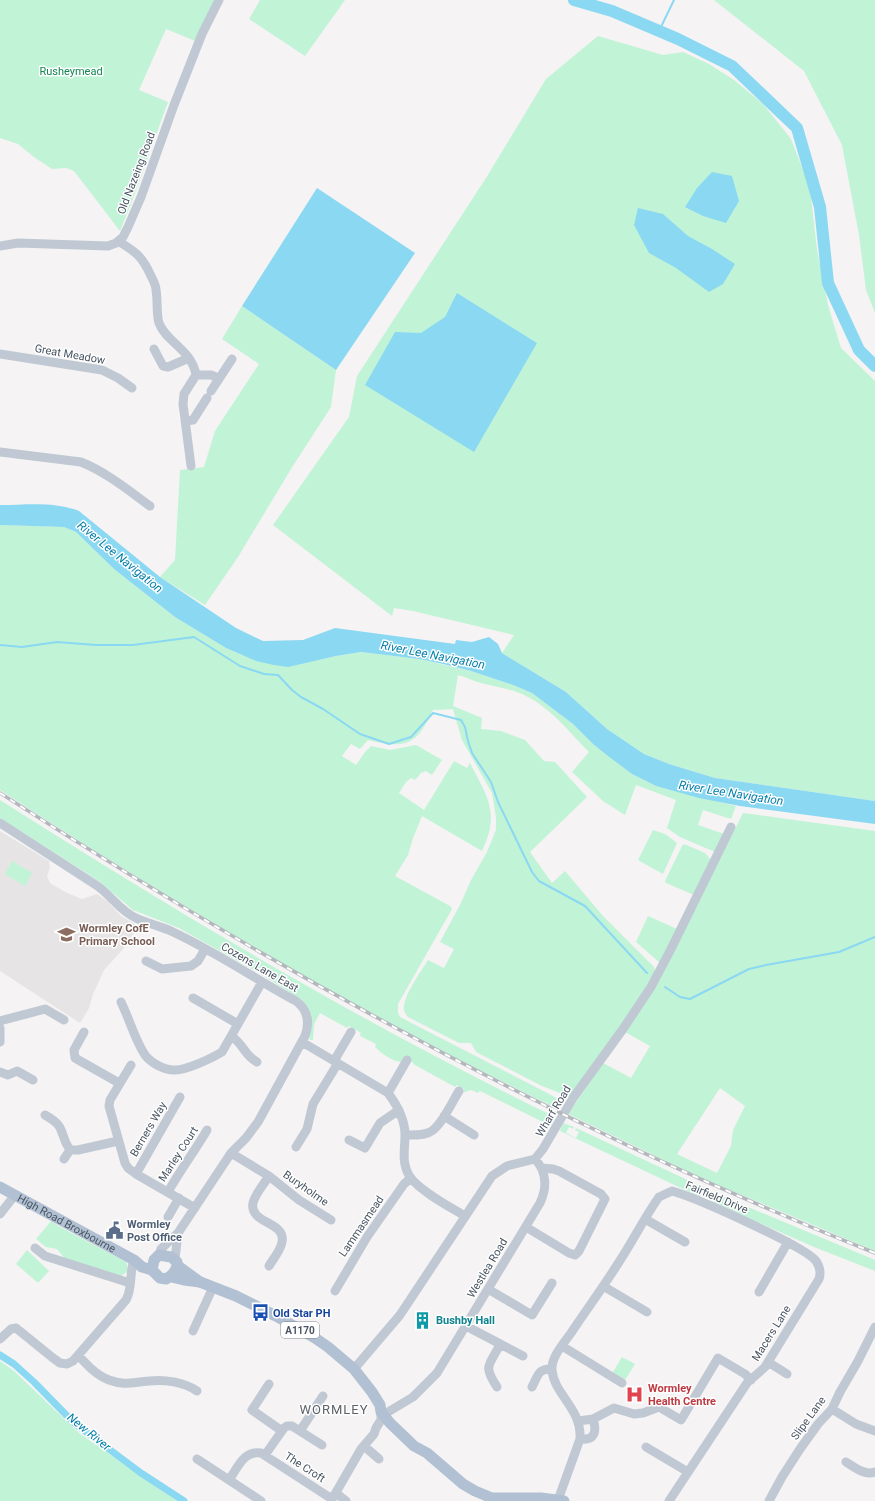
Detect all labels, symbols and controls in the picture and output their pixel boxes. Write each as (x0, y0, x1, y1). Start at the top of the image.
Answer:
park label: Rusheymead (39, 65, 103, 78)
street label: Old Nazeing Road (115, 130, 158, 216)
street label: Great Meadow (34, 342, 107, 367)
water label: River Lee Navigation (74, 518, 166, 596)
water label: River Lee Navigation (380, 638, 486, 672)
water label: River Lee Navigation (678, 778, 784, 808)
place label: Wormley CofE Primary School (79, 922, 155, 948)
school or university icon: Wormley CofE Primary School (56, 924, 76, 944)
street label: Cozens Lane East (219, 940, 301, 995)
street label: Wharf Road (533, 1083, 574, 1139)
street label: Berners Way (128, 1099, 170, 1159)
street label: Marley Court (156, 1124, 201, 1184)
street label: Buryholme (281, 1168, 331, 1209)
street label: Fairfield Drive (684, 1178, 750, 1217)
street label: High Road Broxbourne (15, 1192, 118, 1256)
street label: Lammasmead (336, 1193, 387, 1259)
place label: Wormley Post Office (127, 1218, 182, 1244)
public building icon: Wormley Post Office (104, 1220, 124, 1240)
street label: Westlea Road (465, 1236, 510, 1300)
bus stop icon: Old Star PH (250, 1303, 270, 1323)
street label: Macers Lane (749, 1303, 794, 1363)
place label: Old Star PH (273, 1307, 331, 1320)
building icon: Bushby Hall (413, 1310, 433, 1330)
place label: Bushby Hall (436, 1314, 495, 1327)
road number: A1170 (281, 1322, 319, 1338)
place label: Wormley Health Centre (648, 1382, 716, 1408)
hospital icon: Wormley Health Centre (625, 1384, 645, 1404)
street label: Slipe Lane (788, 1394, 829, 1443)
district label: WORMLEY (299, 1402, 369, 1417)
water label: New River (64, 1410, 114, 1454)
street label: The Croft (282, 1450, 328, 1486)

